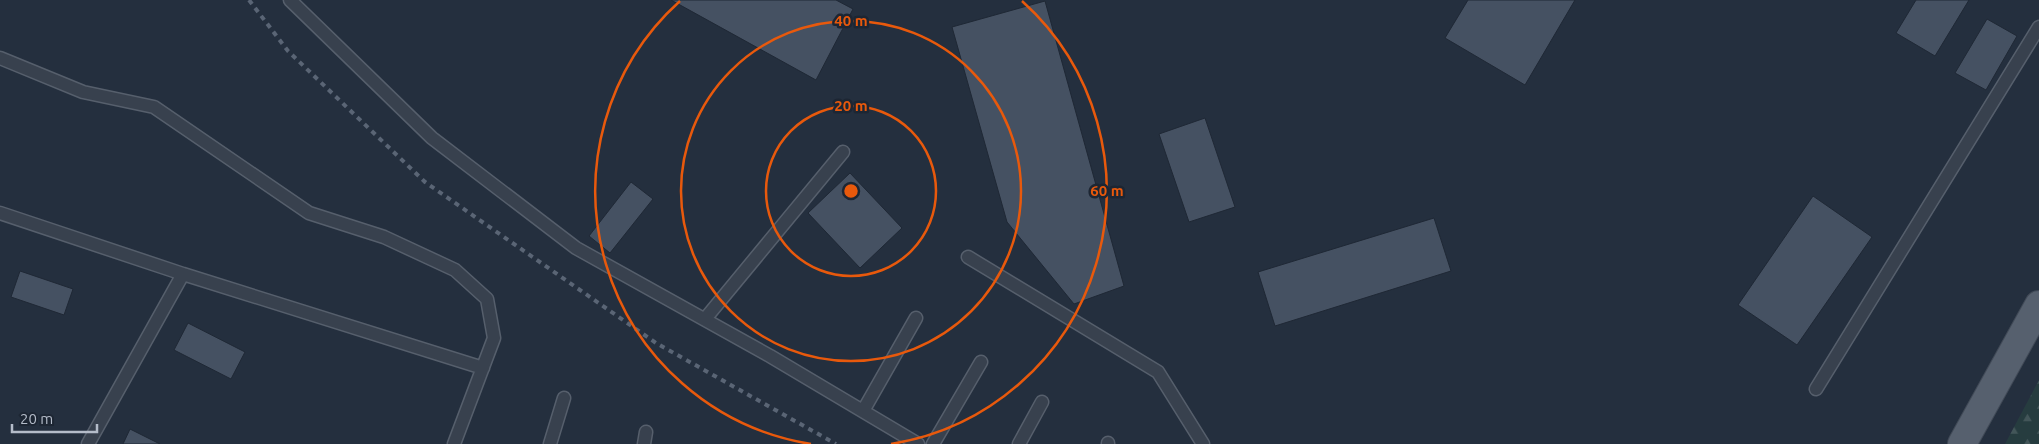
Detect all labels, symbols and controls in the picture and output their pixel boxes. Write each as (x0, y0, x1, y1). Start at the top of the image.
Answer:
text: 40 m (834, 12, 868, 29)
text: 20 m (834, 97, 868, 114)
centre of rings (842, 182, 860, 200)
text: 60 m (1090, 182, 1124, 199)
scale bar (12, 402, 98, 434)
text: 20 m (20, 410, 53, 427)

